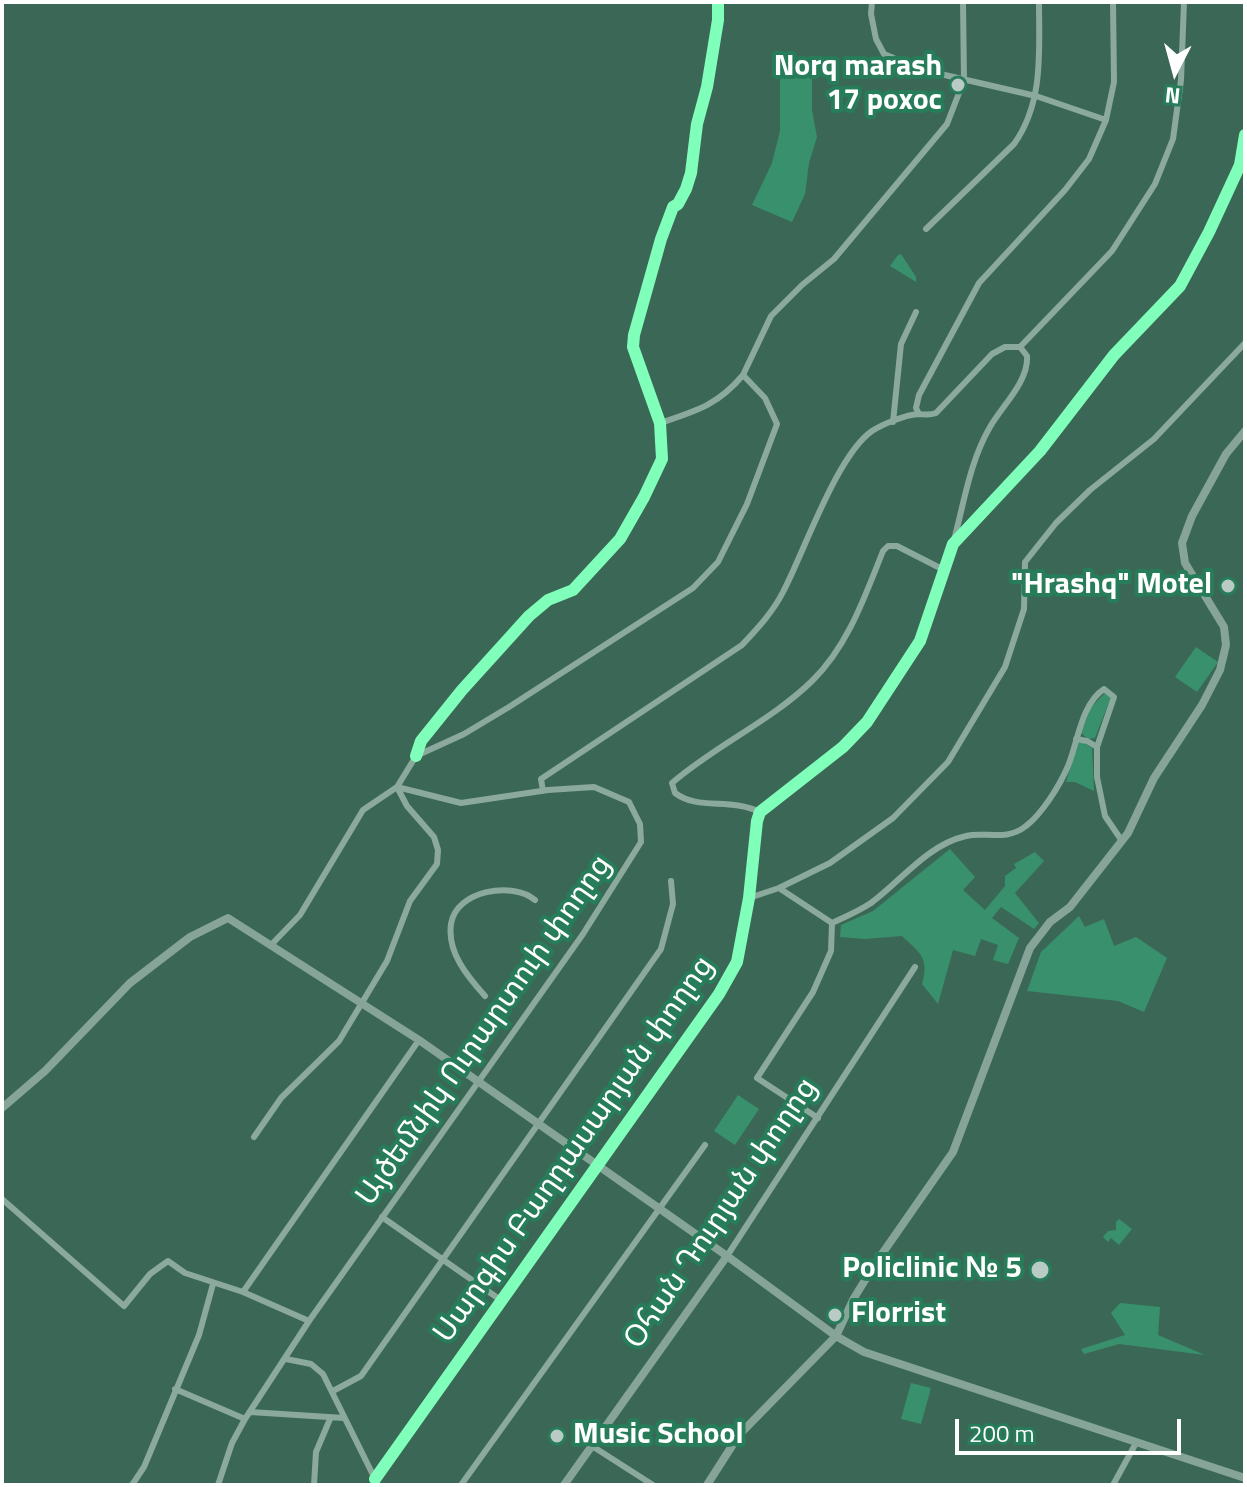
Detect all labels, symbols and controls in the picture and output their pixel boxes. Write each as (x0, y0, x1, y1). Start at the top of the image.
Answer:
north arrow (1135, 32, 1215, 112)
place label: Norq marash 17 poxoc (774, 50, 942, 120)
marker: Norq marash 17 poxoc (949, 76, 967, 94)
text: N (1163, 78, 1182, 114)
place label: "Hrashq" Motel (1011, 568, 1212, 604)
marker: "Hrashq" Motel (1219, 577, 1237, 595)
street label: Այծեմնիկ Ուրարտուի փողոց (350, 849, 620, 1213)
street label: Սարգիս Բաղդասարյան փողոց (427, 950, 723, 1350)
street label: Օհան Դուրյան փողոց (618, 1072, 826, 1356)
place label: Policlinic № 5 (842, 1252, 1022, 1288)
marker: Policlinic № 5 (1029, 1259, 1051, 1281)
place label: Florrist (851, 1297, 946, 1333)
marker: Florrist (826, 1306, 844, 1324)
scale bar (959, 1403, 1185, 1453)
text: 200 m (969, 1415, 1035, 1451)
place label: Music School (573, 1418, 744, 1454)
marker: Music School (548, 1427, 566, 1445)

